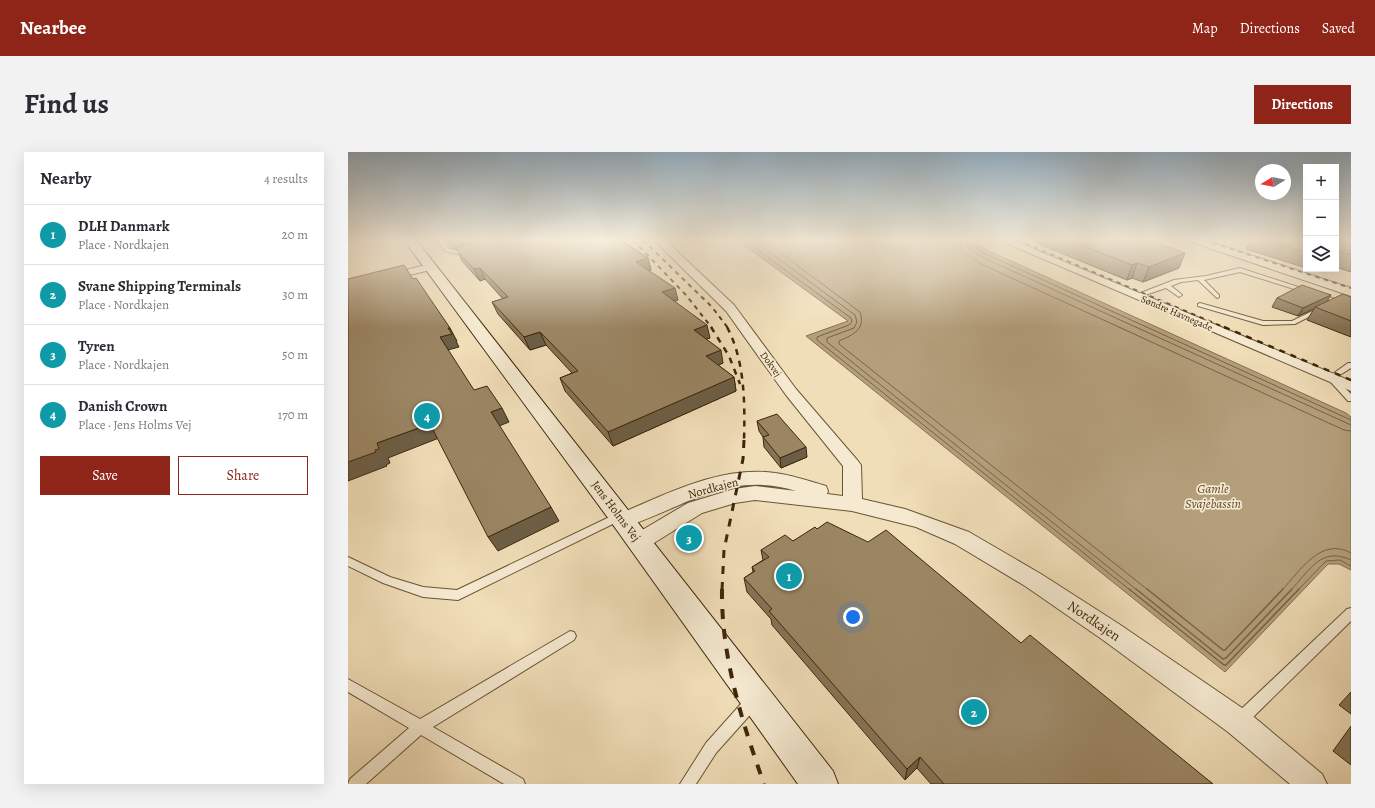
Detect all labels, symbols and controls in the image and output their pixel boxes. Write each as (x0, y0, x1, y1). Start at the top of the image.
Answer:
text: Nearbee (20, 15, 86, 41)
text: Map (1192, 19, 1218, 38)
text: Directions (1240, 19, 1300, 38)
text: Saved (1322, 19, 1355, 38)
text: Find us (24, 85, 109, 123)
button: Directions (1254, 85, 1351, 124)
north arrow (1255, 164, 1291, 200)
map controls (1303, 164, 1339, 272)
button: + (1303, 164, 1339, 200)
text: Nearby (40, 167, 91, 190)
text: 4 results (264, 170, 308, 187)
button: − (1303, 200, 1339, 236)
text: DLH Danmark (78, 216, 170, 236)
text: 1 (51, 226, 55, 243)
text: 20 m (282, 226, 308, 243)
text: Place · Nordkajen (78, 236, 169, 253)
button: layers (1303, 236, 1339, 272)
text: Svane Shipping Terminals (78, 276, 241, 296)
text: 2 (50, 286, 56, 303)
text: 30 m (282, 286, 308, 303)
street label: Søndre Havnegade (1139, 292, 1215, 334)
text: Place · Nordkajen (78, 296, 169, 313)
text: Tyren (78, 336, 115, 356)
text: 3 (50, 346, 56, 363)
text: 50 m (282, 346, 308, 363)
street label: Dokvej (757, 349, 785, 379)
text: Place · Nordkajen (78, 356, 169, 373)
text: Danish Crown (78, 396, 167, 416)
pin: 4 (414, 401, 440, 431)
text: 4 (50, 406, 56, 423)
text: 170 m (278, 406, 308, 423)
text: Place · Jens Holms Vej (78, 416, 192, 433)
button: Save (40, 456, 170, 495)
button: Share (178, 456, 308, 495)
street label: Nordkajen (686, 473, 740, 502)
street label: Jens Holms Vej (588, 477, 644, 545)
water label: Gamle Svajebassin (1185, 480, 1241, 512)
pin: 3 (676, 523, 702, 553)
pin: 1 (776, 561, 802, 591)
street label: Nordkajen (1064, 596, 1125, 646)
your location (843, 607, 863, 627)
pin: 2 (961, 697, 987, 727)

